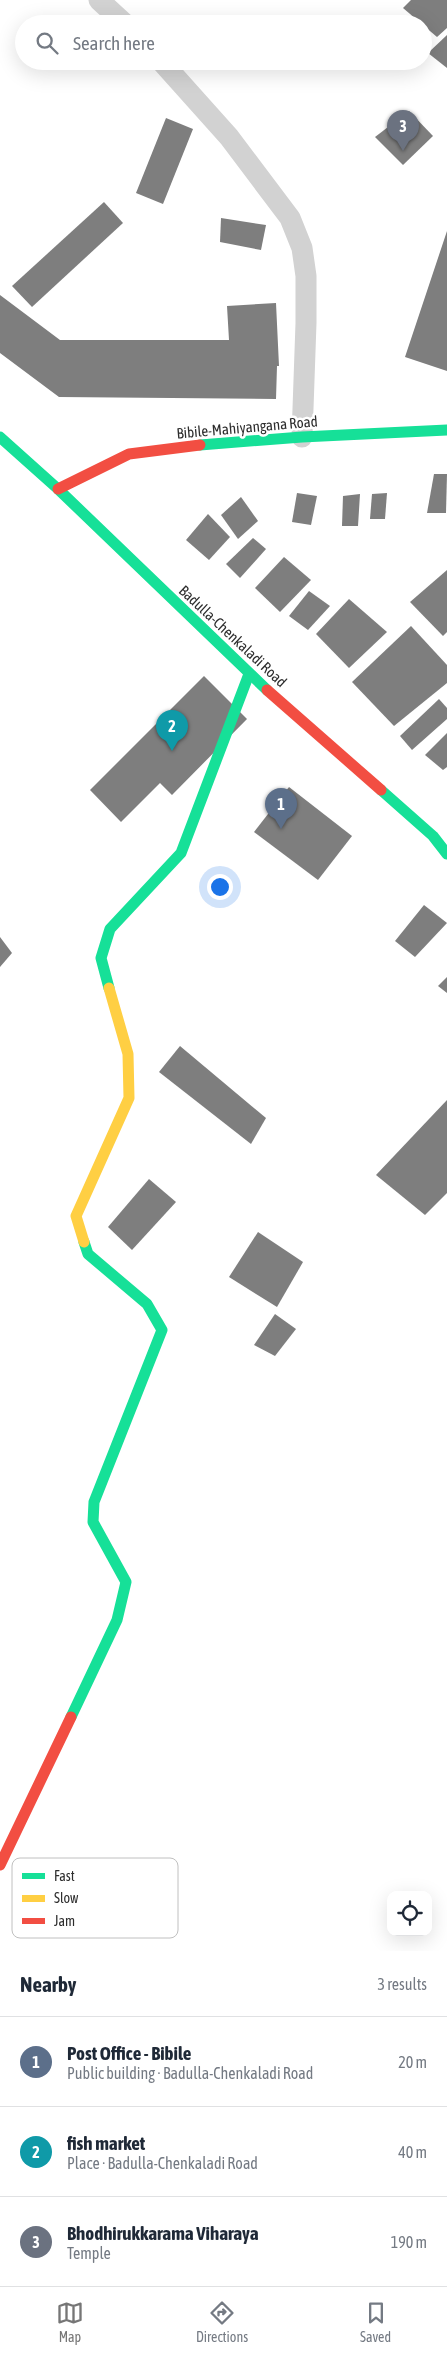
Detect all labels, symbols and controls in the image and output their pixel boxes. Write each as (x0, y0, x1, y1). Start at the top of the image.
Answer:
search box (15, 15, 432, 70)
icon: search (33, 29, 61, 57)
text: Search here (73, 32, 155, 54)
pin: 3 (387, 110, 419, 151)
street label: Bibile-Mahiyangana Road (176, 412, 318, 442)
street label: Badulla-Chenkaladi Road (176, 582, 290, 690)
pin: 2 (156, 710, 188, 751)
pin: 1 (265, 788, 297, 829)
your location (207, 874, 233, 900)
legend (12, 1858, 178, 1938)
text: Fast (54, 1868, 75, 1884)
text: Slow (54, 1890, 79, 1906)
map controls (387, 1891, 432, 1936)
button: locate (387, 1891, 432, 1936)
text: Jam (54, 1913, 75, 1929)
text: Nearby (20, 1972, 76, 1996)
text: 3 results (377, 1975, 427, 1993)
text: Post Office - Bibile (67, 2042, 191, 2064)
text: 1 (32, 2053, 40, 2071)
text: 20 m (398, 2053, 427, 2071)
text: Public building · Badulla-Chenkaladi Road (67, 2064, 313, 2082)
text: fish market (67, 2132, 145, 2154)
text: 2 (32, 2143, 40, 2161)
text: 40 m (398, 2143, 427, 2161)
text: Place · Badulla-Chenkaladi Road (67, 2154, 258, 2172)
text: Bhodhirukkarama Viharaya (67, 2222, 259, 2244)
text: 3 (32, 2233, 40, 2251)
text: 190 m (391, 2233, 427, 2251)
text: Temple (67, 2244, 111, 2262)
tab: Map (56, 2299, 84, 2345)
tab: Directions (196, 2299, 248, 2345)
tab: Saved (360, 2299, 391, 2345)

